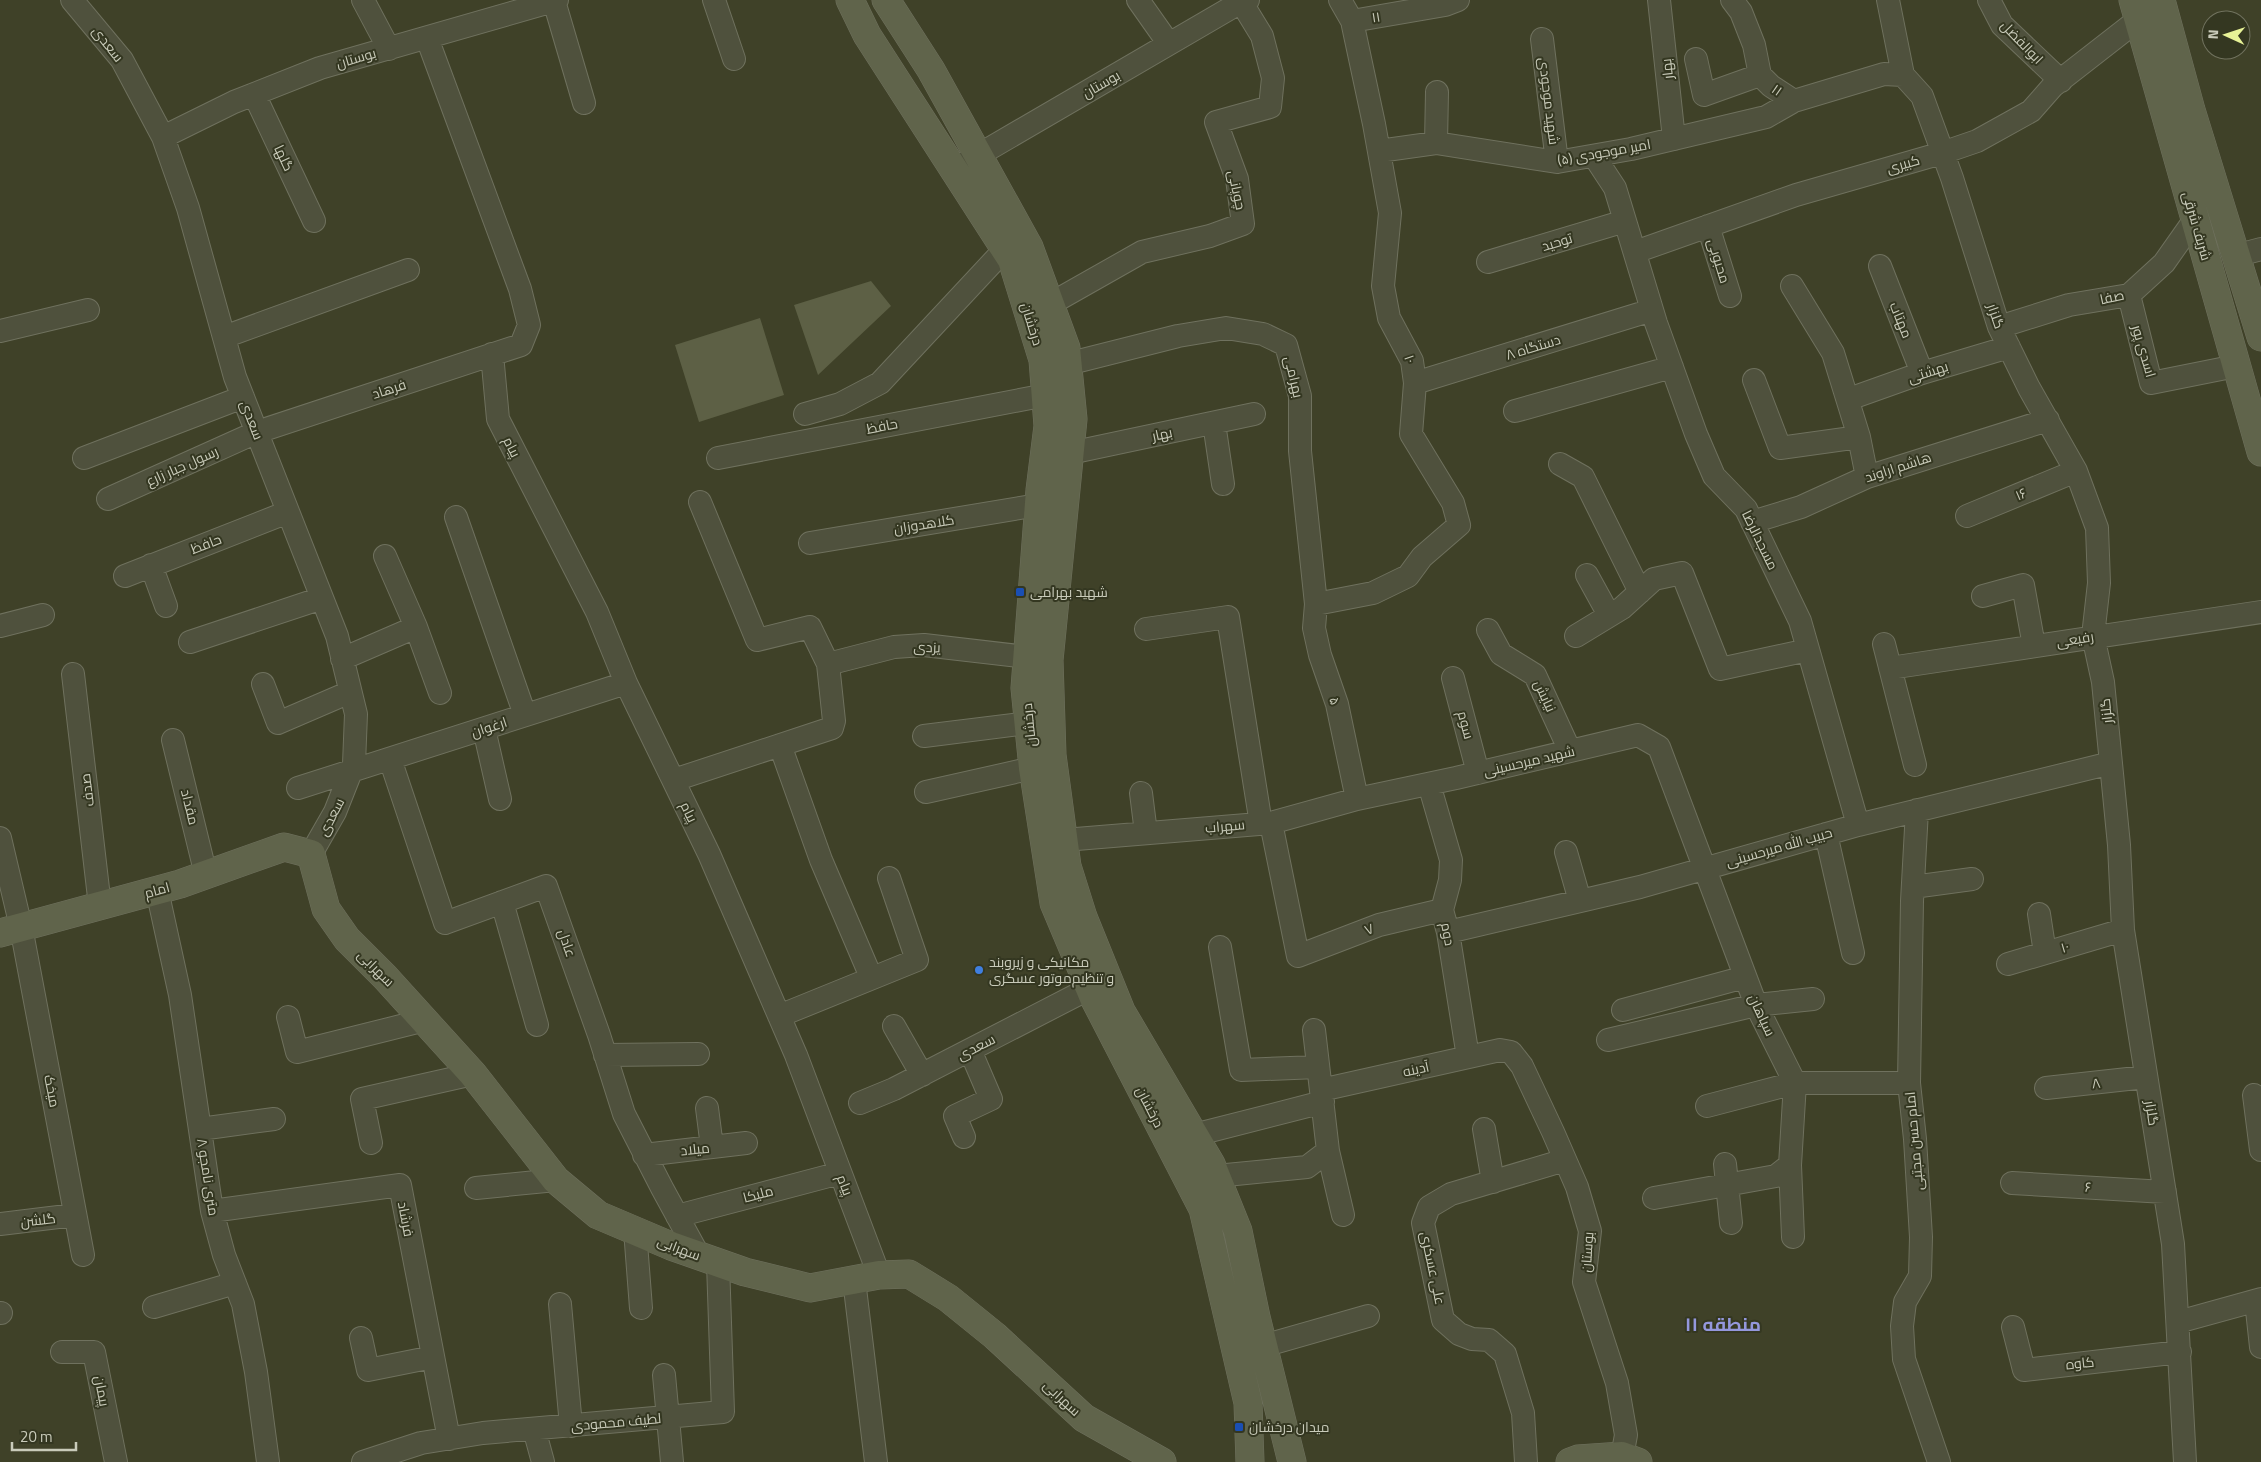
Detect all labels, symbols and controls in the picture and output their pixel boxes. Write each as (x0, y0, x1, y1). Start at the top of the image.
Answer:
street label: ۱۱ (1370, 5, 1382, 28)
north arrow (2201, 10, 2251, 60)
street label: ابوالفضل (1996, 15, 2049, 68)
street label: سعدی (88, 21, 129, 66)
text: N (2202, 29, 2223, 40)
street label: بوستان (333, 42, 378, 73)
street label: شهید موجودی (1534, 56, 1565, 146)
street label: بهار (1655, 58, 1678, 81)
street label: بوستان (1078, 64, 1124, 103)
street label: ۱۱ (1768, 79, 1787, 101)
street label: امیر موجودی (۵) (1556, 133, 1652, 170)
street label: گلها (269, 141, 300, 175)
street label: کبیری (1884, 149, 1922, 178)
street label: چوپانی (1223, 168, 1252, 212)
street label: شریف شرقی (2178, 189, 2217, 263)
street label: توحید (1539, 227, 1575, 256)
street label: محبوبی (1703, 236, 1736, 286)
street label: صفا (2098, 284, 2126, 309)
street label: مهتاب (1885, 298, 1918, 341)
street label: گلزار (1982, 299, 2011, 331)
street label: درخشان (1016, 300, 1049, 348)
street label: اسدی پور (2127, 321, 2162, 380)
street label: ۸ دستگاه (1503, 328, 1563, 365)
street label: ۱۰ (1399, 352, 1422, 366)
street label: بهرامی (1279, 354, 1309, 400)
street label: بهشتی (1905, 355, 1951, 388)
street label: فرهاد (369, 373, 409, 404)
street label: سعدی (235, 397, 270, 443)
street label: حافظ (864, 412, 899, 439)
street label: بهار (1149, 421, 1174, 446)
street label: پیام (498, 433, 527, 461)
street label: رسول جبار زارع (142, 440, 221, 491)
street label: هاشم اراوند (1862, 446, 1934, 487)
street label: ۱۶ (2012, 482, 2030, 505)
street label: مسجدالرضا (1737, 506, 1784, 573)
street label: کلاهدوزان (892, 508, 956, 539)
street label: حافظ (187, 528, 224, 559)
place label: شهید بهرامی (1030, 581, 1108, 602)
marker: شهید بهرامی (1014, 586, 1026, 598)
street label: رفیعی (2055, 625, 2095, 652)
street label: یزدی (913, 636, 941, 657)
street label: نیایش (1529, 676, 1562, 715)
street label: ۵ (1324, 694, 1347, 708)
street label: گلزار (2094, 697, 2117, 726)
street label: درخشان (1016, 702, 1041, 748)
street label: سوم (1453, 708, 1480, 741)
street label: ارغوان (468, 711, 510, 742)
street label: شهید میرحسینی (1481, 740, 1577, 781)
street label: صدف (74, 772, 99, 808)
street label: مقداد (176, 787, 205, 827)
street label: سعدی (312, 794, 349, 840)
street label: پیام (675, 798, 704, 826)
street label: سهراب (1204, 813, 1246, 838)
street label: حبیب الله میرحسینی (1723, 821, 1835, 872)
street label: امام (142, 876, 172, 903)
street label: ۷ (1361, 917, 1377, 940)
street label: دوم (1436, 921, 1461, 947)
street label: عادل (553, 926, 582, 960)
street label: ۱۰ (2058, 935, 2072, 958)
street label: سهرابی (353, 944, 400, 991)
place label: مکانیکی و زیروبند و تنظیم‌موتور عسگری (989, 951, 1114, 988)
marker: مکانیکی و زیروبند و تنظیم‌موتور عسگری (973, 964, 985, 976)
street label: سپاهان (1744, 990, 1781, 1039)
street label: سعدی (953, 1028, 999, 1065)
street label: آدینه (1401, 1055, 1431, 1082)
street label: ۸ (2090, 1072, 2102, 1093)
street label: میخک (39, 1073, 66, 1109)
street label: درخشان (1131, 1083, 1170, 1131)
street label: امام حسن مجتبی (1899, 1091, 1928, 1191)
street label: گلزار (2140, 1098, 2165, 1127)
street label: ۸ متری نامجو (192, 1137, 225, 1217)
street label: میلاد (679, 1137, 711, 1160)
street label: پیام (832, 1171, 859, 1199)
street label: ۶ (2084, 1176, 2092, 1197)
street label: ملیکا (740, 1179, 775, 1208)
street label: فرشاد (393, 1200, 420, 1238)
street label: گلشن (19, 1207, 57, 1232)
street label: علی عسکری (1415, 1229, 1451, 1306)
street label: سهرابی (654, 1230, 704, 1265)
street label: بوستان (1575, 1231, 1598, 1273)
district label: منطقه ۱۱ (1685, 1309, 1761, 1338)
street label: کاوه (2065, 1351, 2095, 1374)
street label: پیمان (89, 1374, 116, 1408)
street label: سهرابی (1039, 1375, 1086, 1421)
street label: لطیف محمودی (570, 1407, 662, 1436)
place label: میدان درخشان (1249, 1416, 1329, 1437)
scale bar (12, 1420, 76, 1452)
marker: میدان درخشان (1233, 1421, 1245, 1433)
text: 20 m (20, 1425, 53, 1448)

